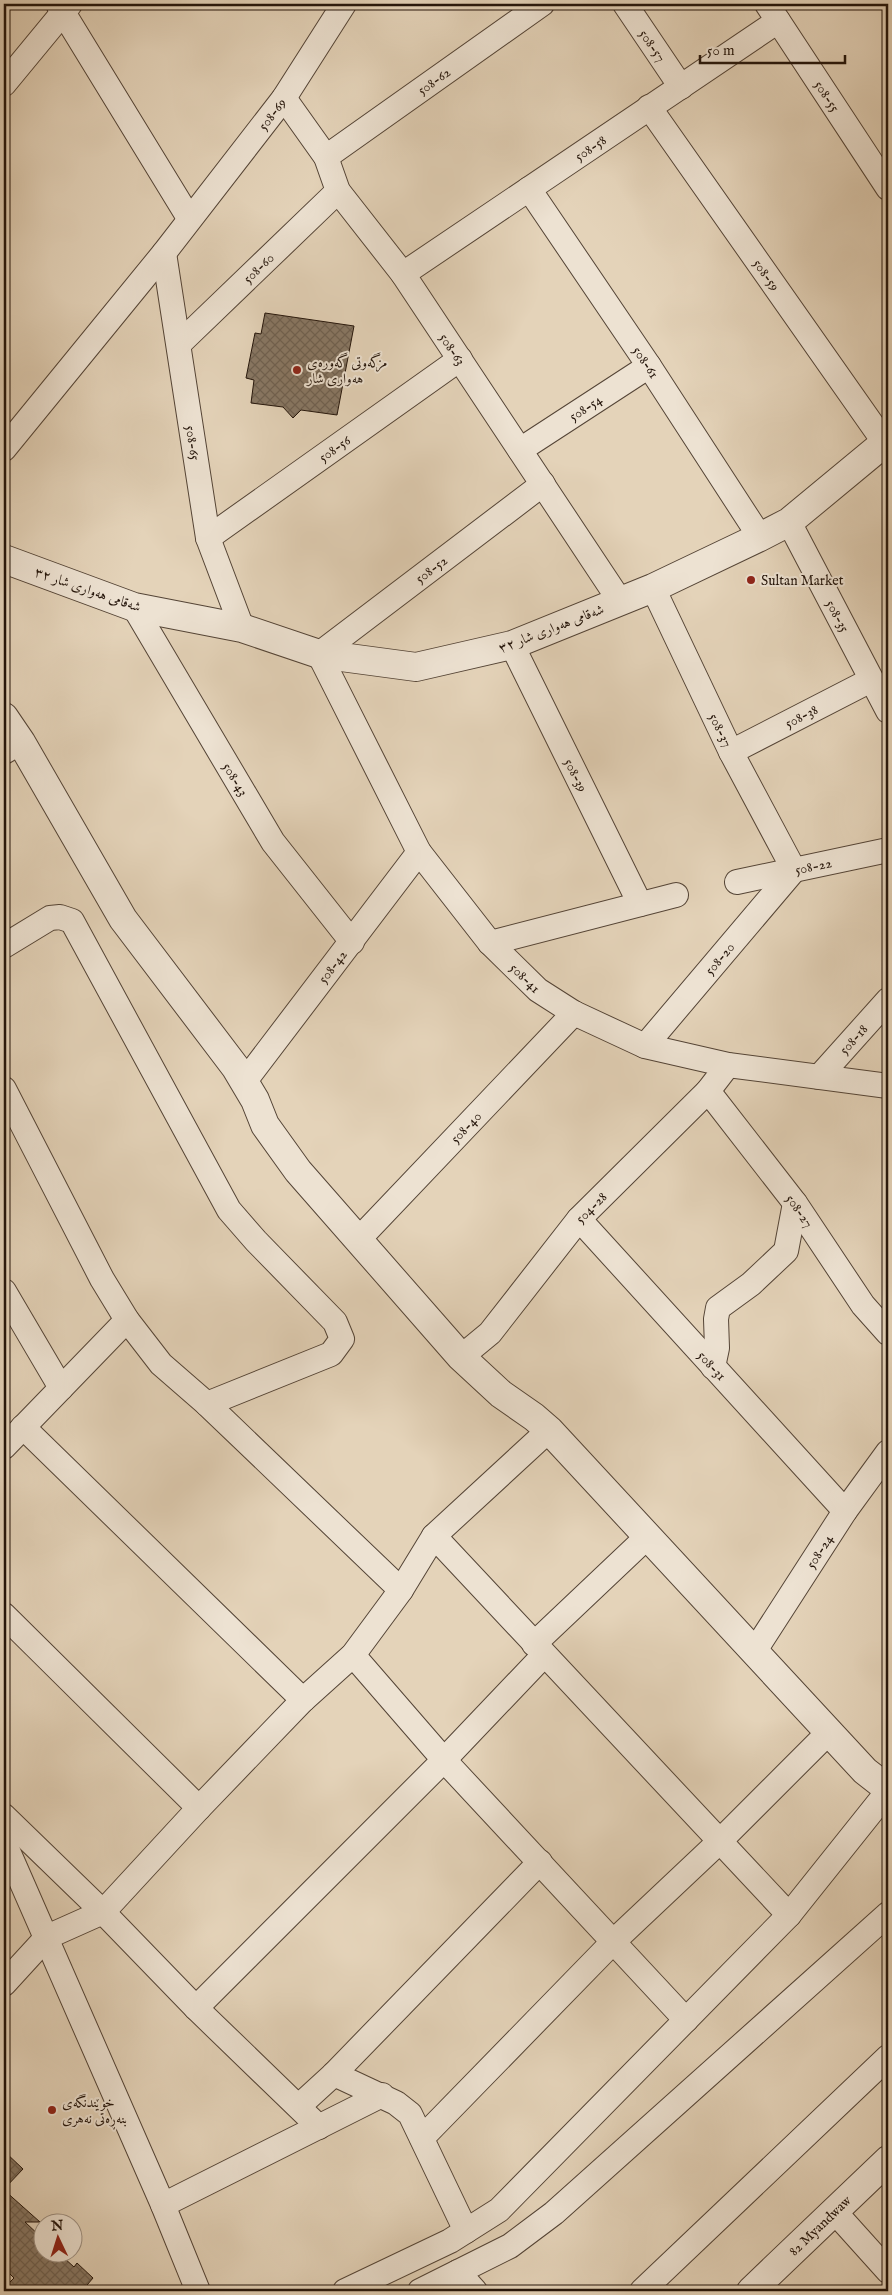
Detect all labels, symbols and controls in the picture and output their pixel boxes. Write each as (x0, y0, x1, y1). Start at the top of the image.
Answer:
street label: 508-57 (635, 26, 670, 66)
scale bar (700, 32, 844, 64)
text: 50 m (707, 41, 735, 60)
street label: 508-62 (414, 63, 455, 99)
street label: 508-55 (810, 77, 843, 116)
street label: 508-69 (254, 95, 291, 134)
street label: 508-58 (572, 131, 610, 166)
street label: 508-60 (239, 249, 279, 288)
street label: 508-59 (749, 256, 783, 295)
street label: 508-63 (435, 330, 469, 369)
street label: 508-61 (628, 343, 663, 382)
place label: مزگەوتی گەورەی هەواری شار (305, 352, 387, 388)
marker: مزگەوتی گەورەی هەواری شار (291, 364, 303, 376)
street label: 508-54 (566, 391, 606, 426)
street label: 508-65 (181, 424, 204, 462)
street label: 508-56 (316, 431, 355, 466)
street label: 508-52 (412, 552, 452, 588)
street label: شەقامی هەواری شار ٣٢ (32, 563, 143, 617)
place label: Sultan Market (761, 572, 844, 590)
marker: Sultan Market (745, 574, 757, 586)
street label: 508-35 (821, 597, 853, 636)
street label: شەقامی هەواری شار ٣٢ (496, 601, 607, 657)
street label: 508-38 (782, 701, 821, 733)
street label: 508-37 (704, 710, 736, 750)
street label: 508-39 (559, 756, 591, 795)
street label: 508-43 (218, 760, 252, 800)
street label: 508-22 (794, 854, 834, 879)
street label: 508-20 (701, 939, 739, 979)
street label: 508-42 (314, 946, 352, 987)
street label: 508-41 (506, 959, 544, 997)
street label: 508-18 (836, 1021, 872, 1059)
street label: 508-40 (447, 1108, 486, 1148)
street label: 504-28 (572, 1188, 611, 1227)
street label: 508-27 (781, 1191, 817, 1232)
street label: 508-31 (693, 1347, 730, 1385)
street label: 508-24 (802, 1531, 838, 1572)
place label: خوێندنگەی بنەڕەتی نەهری (62, 2094, 127, 2130)
marker: خوێندنگەی بنەڕەتی نەهری (46, 2104, 58, 2116)
street label: 82 Myandwaw (785, 2191, 856, 2260)
north arrow (32, 2212, 82, 2262)
text: N (49, 2217, 64, 2235)

